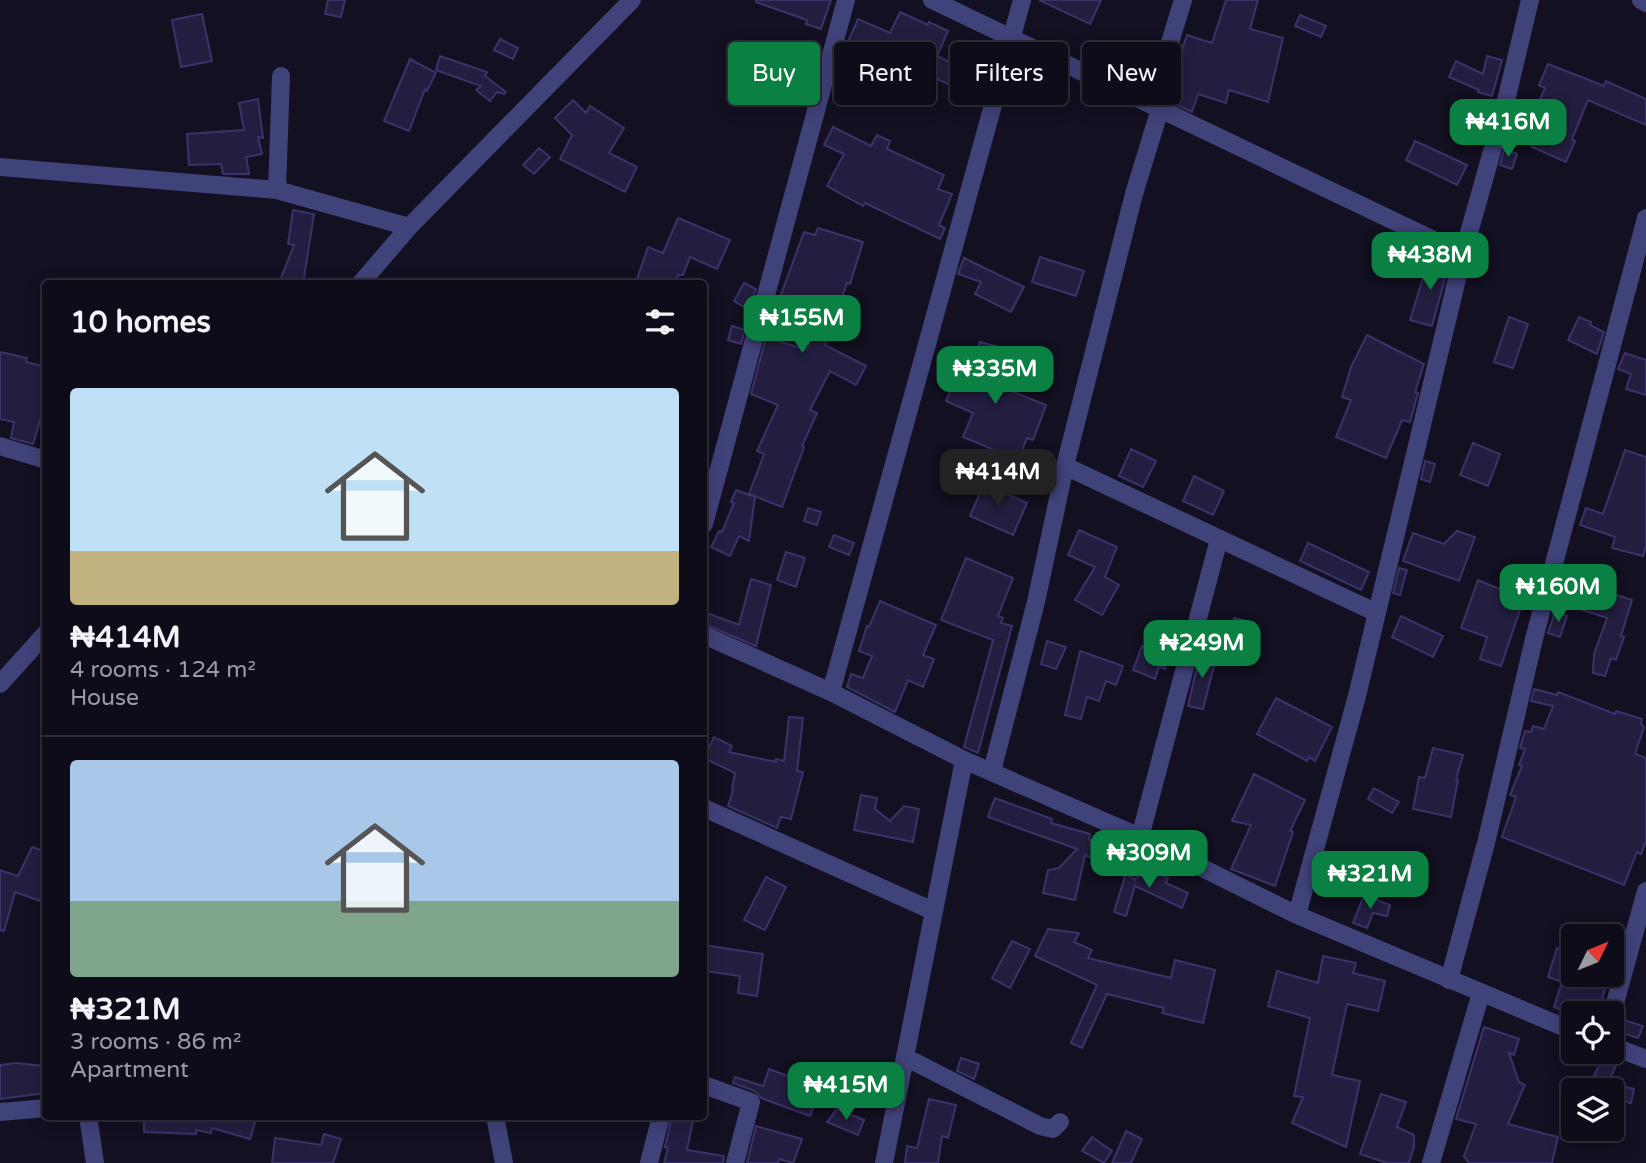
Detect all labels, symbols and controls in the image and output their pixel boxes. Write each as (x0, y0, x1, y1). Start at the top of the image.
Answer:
chip: Buy (728, 42, 820, 105)
chip: Rent (834, 42, 936, 105)
chip: Filters (950, 42, 1068, 105)
chip: New (1082, 42, 1181, 105)
pin: ₦416M (1459, 100, 1557, 159)
text: ₦416M (1466, 108, 1550, 136)
pin: ₦438M (1381, 232, 1479, 292)
text: ₦438M (1388, 241, 1472, 269)
pin: ₦155M (753, 296, 851, 355)
icon: filters (641, 303, 679, 341)
text: 10 homes (70, 304, 211, 341)
text: ₦155M (760, 304, 844, 332)
pin: ₦335M (946, 346, 1044, 406)
text: ₦335M (953, 355, 1037, 383)
icon: home (312, 433, 438, 559)
pin: ₦414M (949, 449, 1047, 509)
text: ₦414M (956, 458, 1040, 486)
pin: ₦160M (1509, 564, 1607, 624)
text: ₦160M (1516, 573, 1600, 601)
text: ₦414M (70, 619, 181, 656)
pin: ₦249M (1153, 620, 1251, 680)
text: ₦249M (1160, 629, 1244, 657)
text: 4 rooms · 124 m² (70, 656, 256, 684)
text: House (70, 684, 139, 712)
icon: home (312, 805, 438, 931)
pin: ₦309M (1100, 830, 1198, 890)
text: ₦309M (1107, 839, 1191, 867)
pin: ₦321M (1321, 852, 1419, 911)
text: ₦321M (1328, 860, 1412, 888)
north arrow (1561, 924, 1624, 987)
map controls (1561, 924, 1624, 1141)
text: ₦321M (70, 991, 181, 1028)
button: locate (1561, 1001, 1624, 1064)
text: 3 rooms · 86 m² (70, 1028, 241, 1056)
text: Apartment (70, 1056, 189, 1084)
pin: ₦415M (797, 1062, 895, 1122)
text: ₦415M (804, 1071, 888, 1099)
button: layers (1561, 1078, 1624, 1141)

